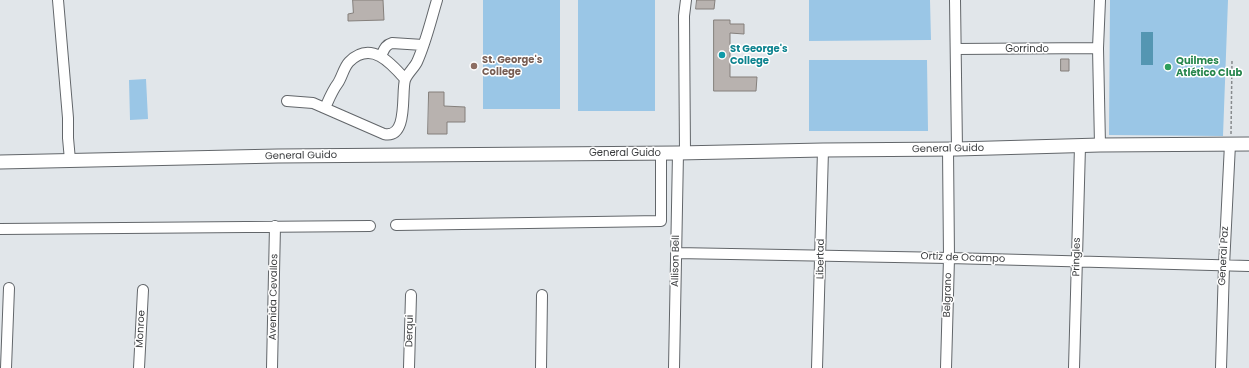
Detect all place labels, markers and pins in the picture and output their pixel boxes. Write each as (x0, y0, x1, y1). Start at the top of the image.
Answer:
place label: St George's College (730, 43, 787, 66)
marker: St George's College (717, 50, 727, 60)
place label: St. George's College (482, 54, 542, 78)
place label: Quilmes Atlético Club (1176, 55, 1242, 78)
marker: St. George's College (469, 61, 479, 71)
marker: Quilmes Atlético Club (1163, 62, 1173, 72)

